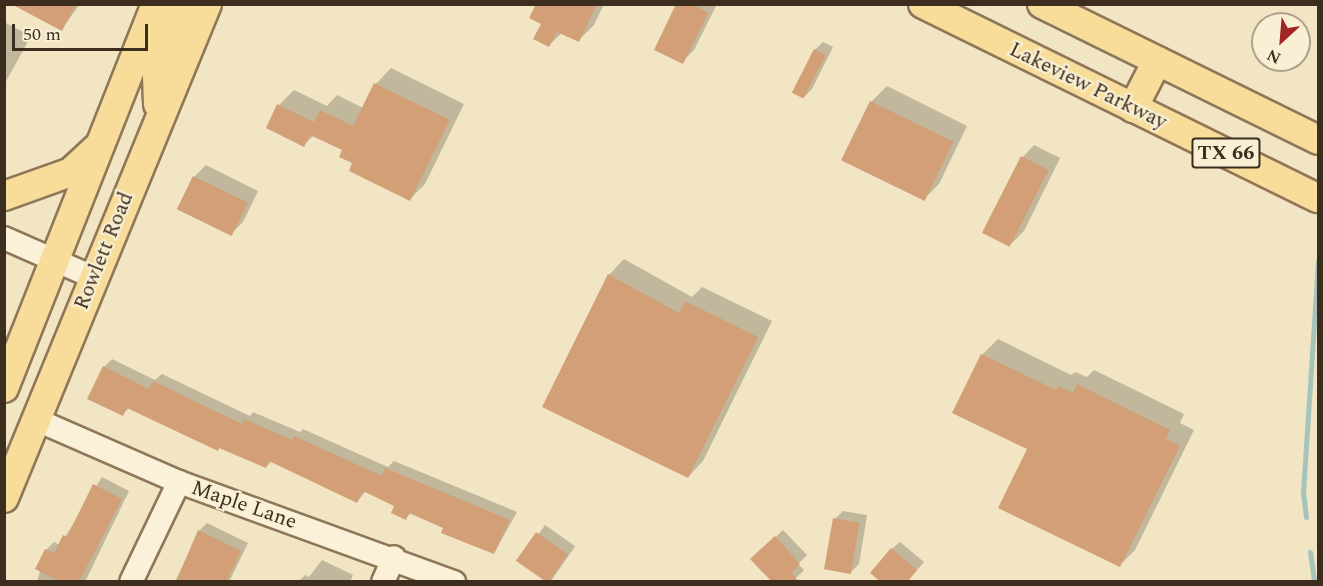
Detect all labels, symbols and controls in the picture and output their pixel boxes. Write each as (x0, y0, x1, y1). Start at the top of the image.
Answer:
scale bar (15, 12, 152, 50)
north arrow (1251, 12, 1311, 72)
text: 50 m (23, 21, 61, 48)
street label: Lakeview Parkway (1005, 37, 1171, 135)
text: N (1263, 43, 1285, 70)
road number: TX 66 (1190, 136, 1262, 170)
street label: Rowlett Road (69, 188, 139, 314)
street label: Maple Lane (188, 475, 300, 535)

